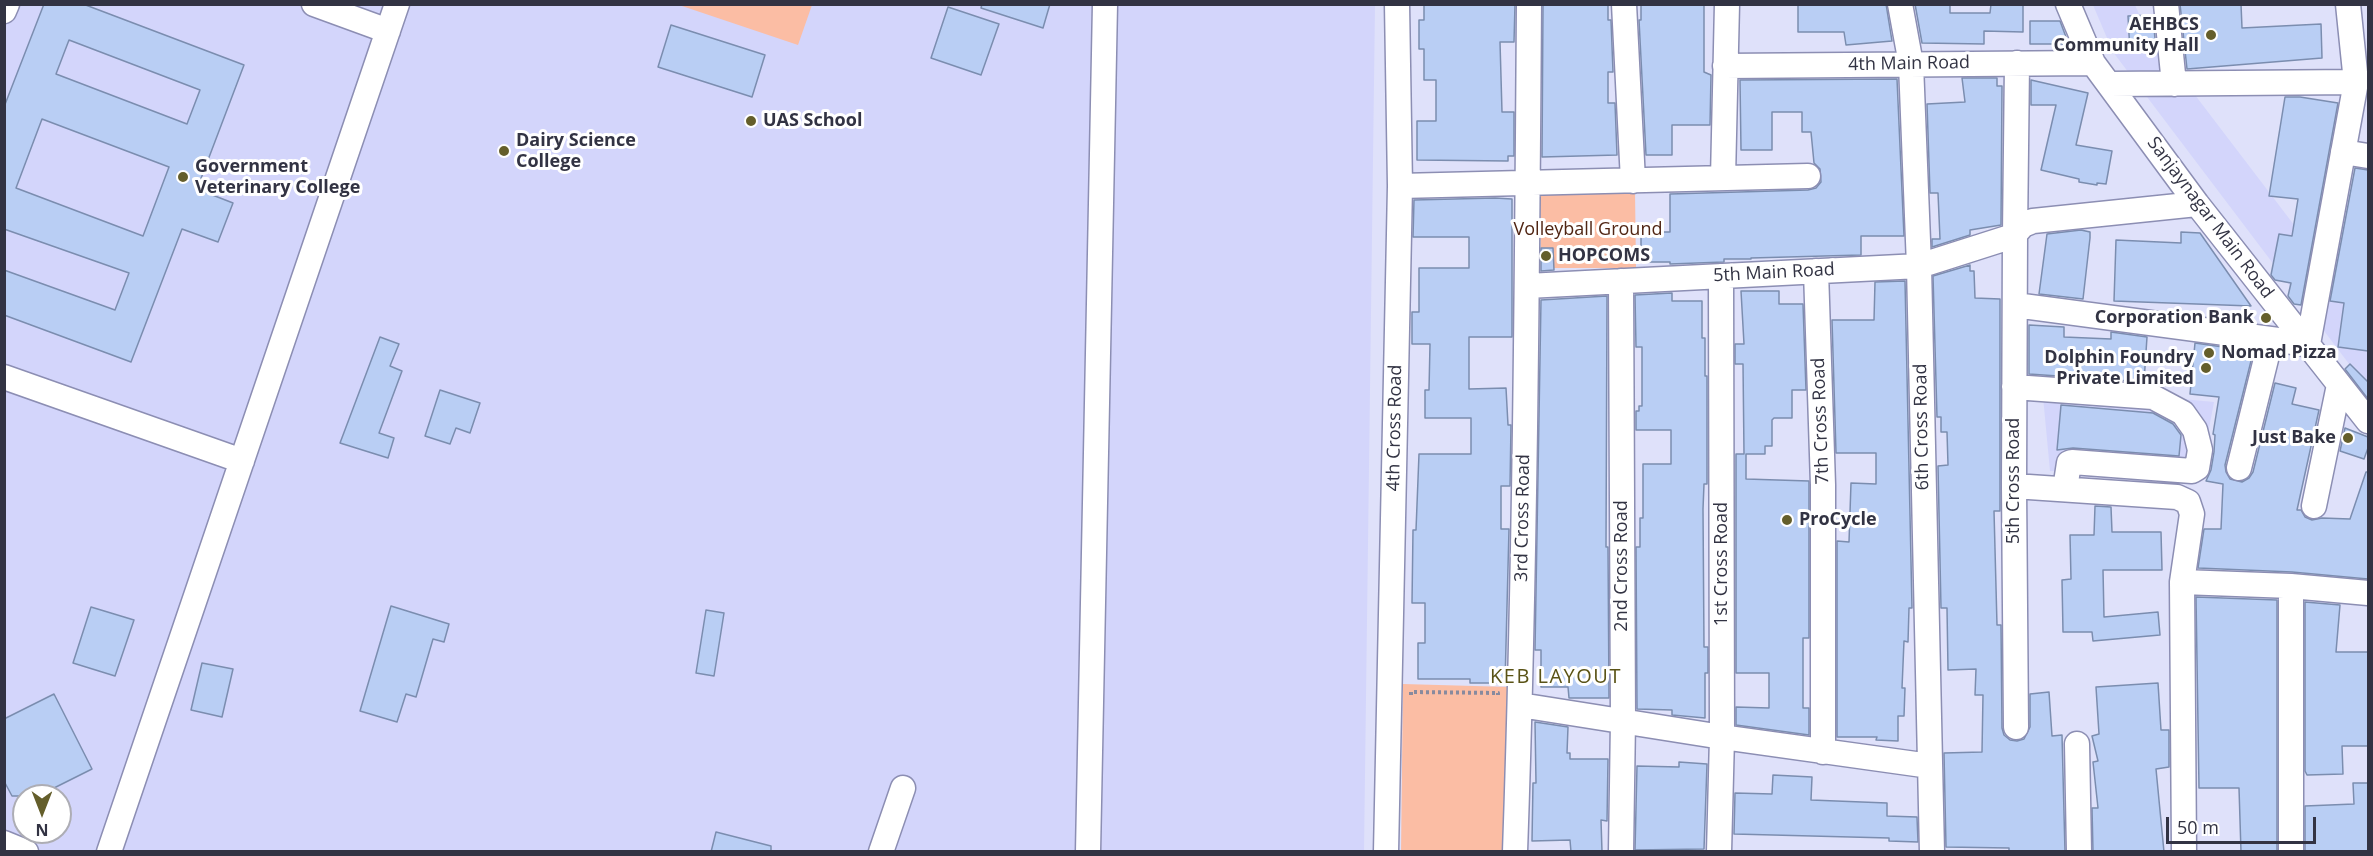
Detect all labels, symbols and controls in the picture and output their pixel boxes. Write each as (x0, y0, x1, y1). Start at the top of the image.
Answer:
place label: AEHBCS Community Hall (2054, 14, 2199, 57)
marker: AEHBCS Community Hall (2204, 28, 2218, 42)
street label: 4th Main Road (1848, 52, 1970, 76)
place label: UAS School (763, 110, 862, 132)
marker: UAS School (744, 114, 758, 128)
place label: Dairy Science College (516, 130, 636, 172)
street label: Sanjaynagar Main Road (2142, 133, 2278, 303)
marker: Dairy Science College (497, 144, 511, 158)
place label: Government Veterinary College (195, 156, 360, 198)
marker: Government Veterinary College (176, 170, 190, 184)
park label: Volleyball Ground (1514, 219, 1662, 241)
place label: HOPCOMS (1558, 245, 1650, 267)
marker: HOPCOMS (1539, 249, 1553, 263)
street label: 5th Main Road (1713, 259, 1835, 287)
place label: Corporation Bank (2095, 307, 2254, 329)
marker: Corporation Bank (2259, 311, 2273, 325)
place label: Nomad Pizza (2221, 342, 2337, 364)
marker: Nomad Pizza (2202, 346, 2216, 360)
place label: Dolphin Foundry Private Limited (2044, 347, 2194, 389)
street label: 7th Cross Road (1808, 357, 1834, 485)
marker: Dolphin Foundry Private Limited (2199, 361, 2213, 375)
street label: 6th Cross Road (1910, 363, 1934, 491)
street label: 4th Cross Road (1383, 364, 1407, 492)
street label: 5th Cross Road (2003, 418, 2025, 544)
place label: Just Bake (2252, 427, 2336, 449)
marker: Just Bake (2341, 431, 2355, 445)
street label: 3rd Cross Road (1511, 454, 1535, 582)
street label: 2nd Cross Road (1611, 500, 1633, 632)
street label: 1st Cross Road (1711, 502, 1733, 626)
place label: ProCycle (1799, 509, 1877, 531)
marker: ProCycle (1780, 513, 1794, 527)
district label: KEB LAYOUT (1490, 665, 1622, 689)
north arrow (12, 784, 72, 844)
scale bar (2169, 805, 2319, 843)
text: 50 m (2177, 815, 2219, 839)
text: N (36, 819, 49, 841)

